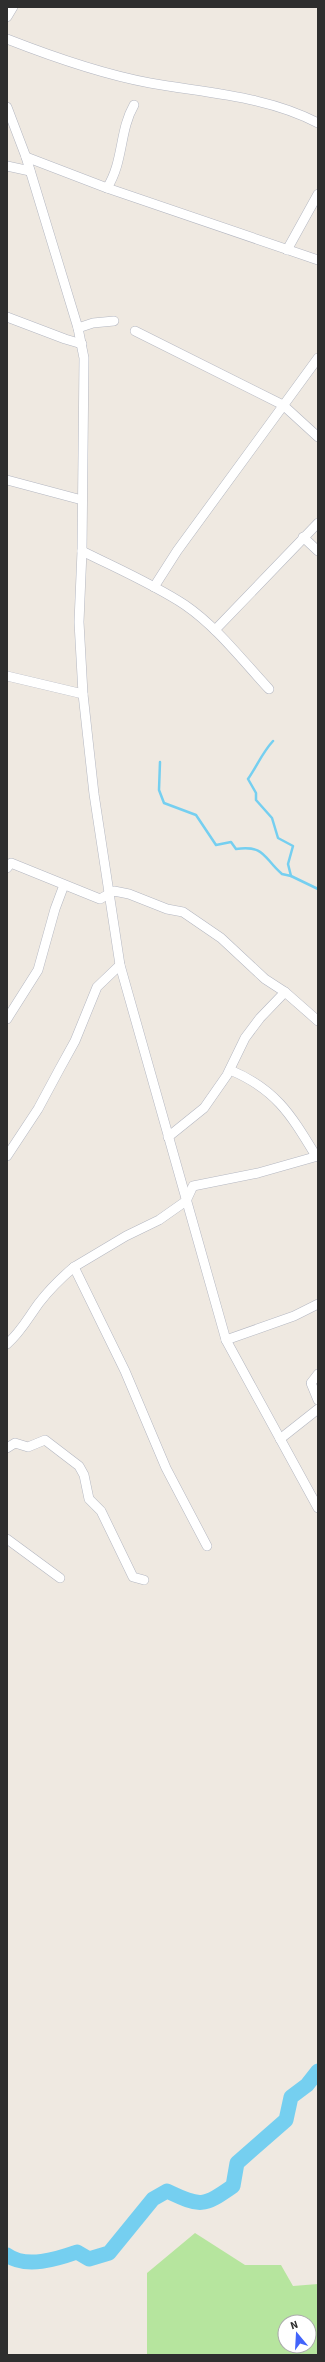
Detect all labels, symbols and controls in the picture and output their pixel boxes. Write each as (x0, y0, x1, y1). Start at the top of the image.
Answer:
north arrow (277, 2314, 317, 2354)
text: N (288, 2317, 300, 2333)

